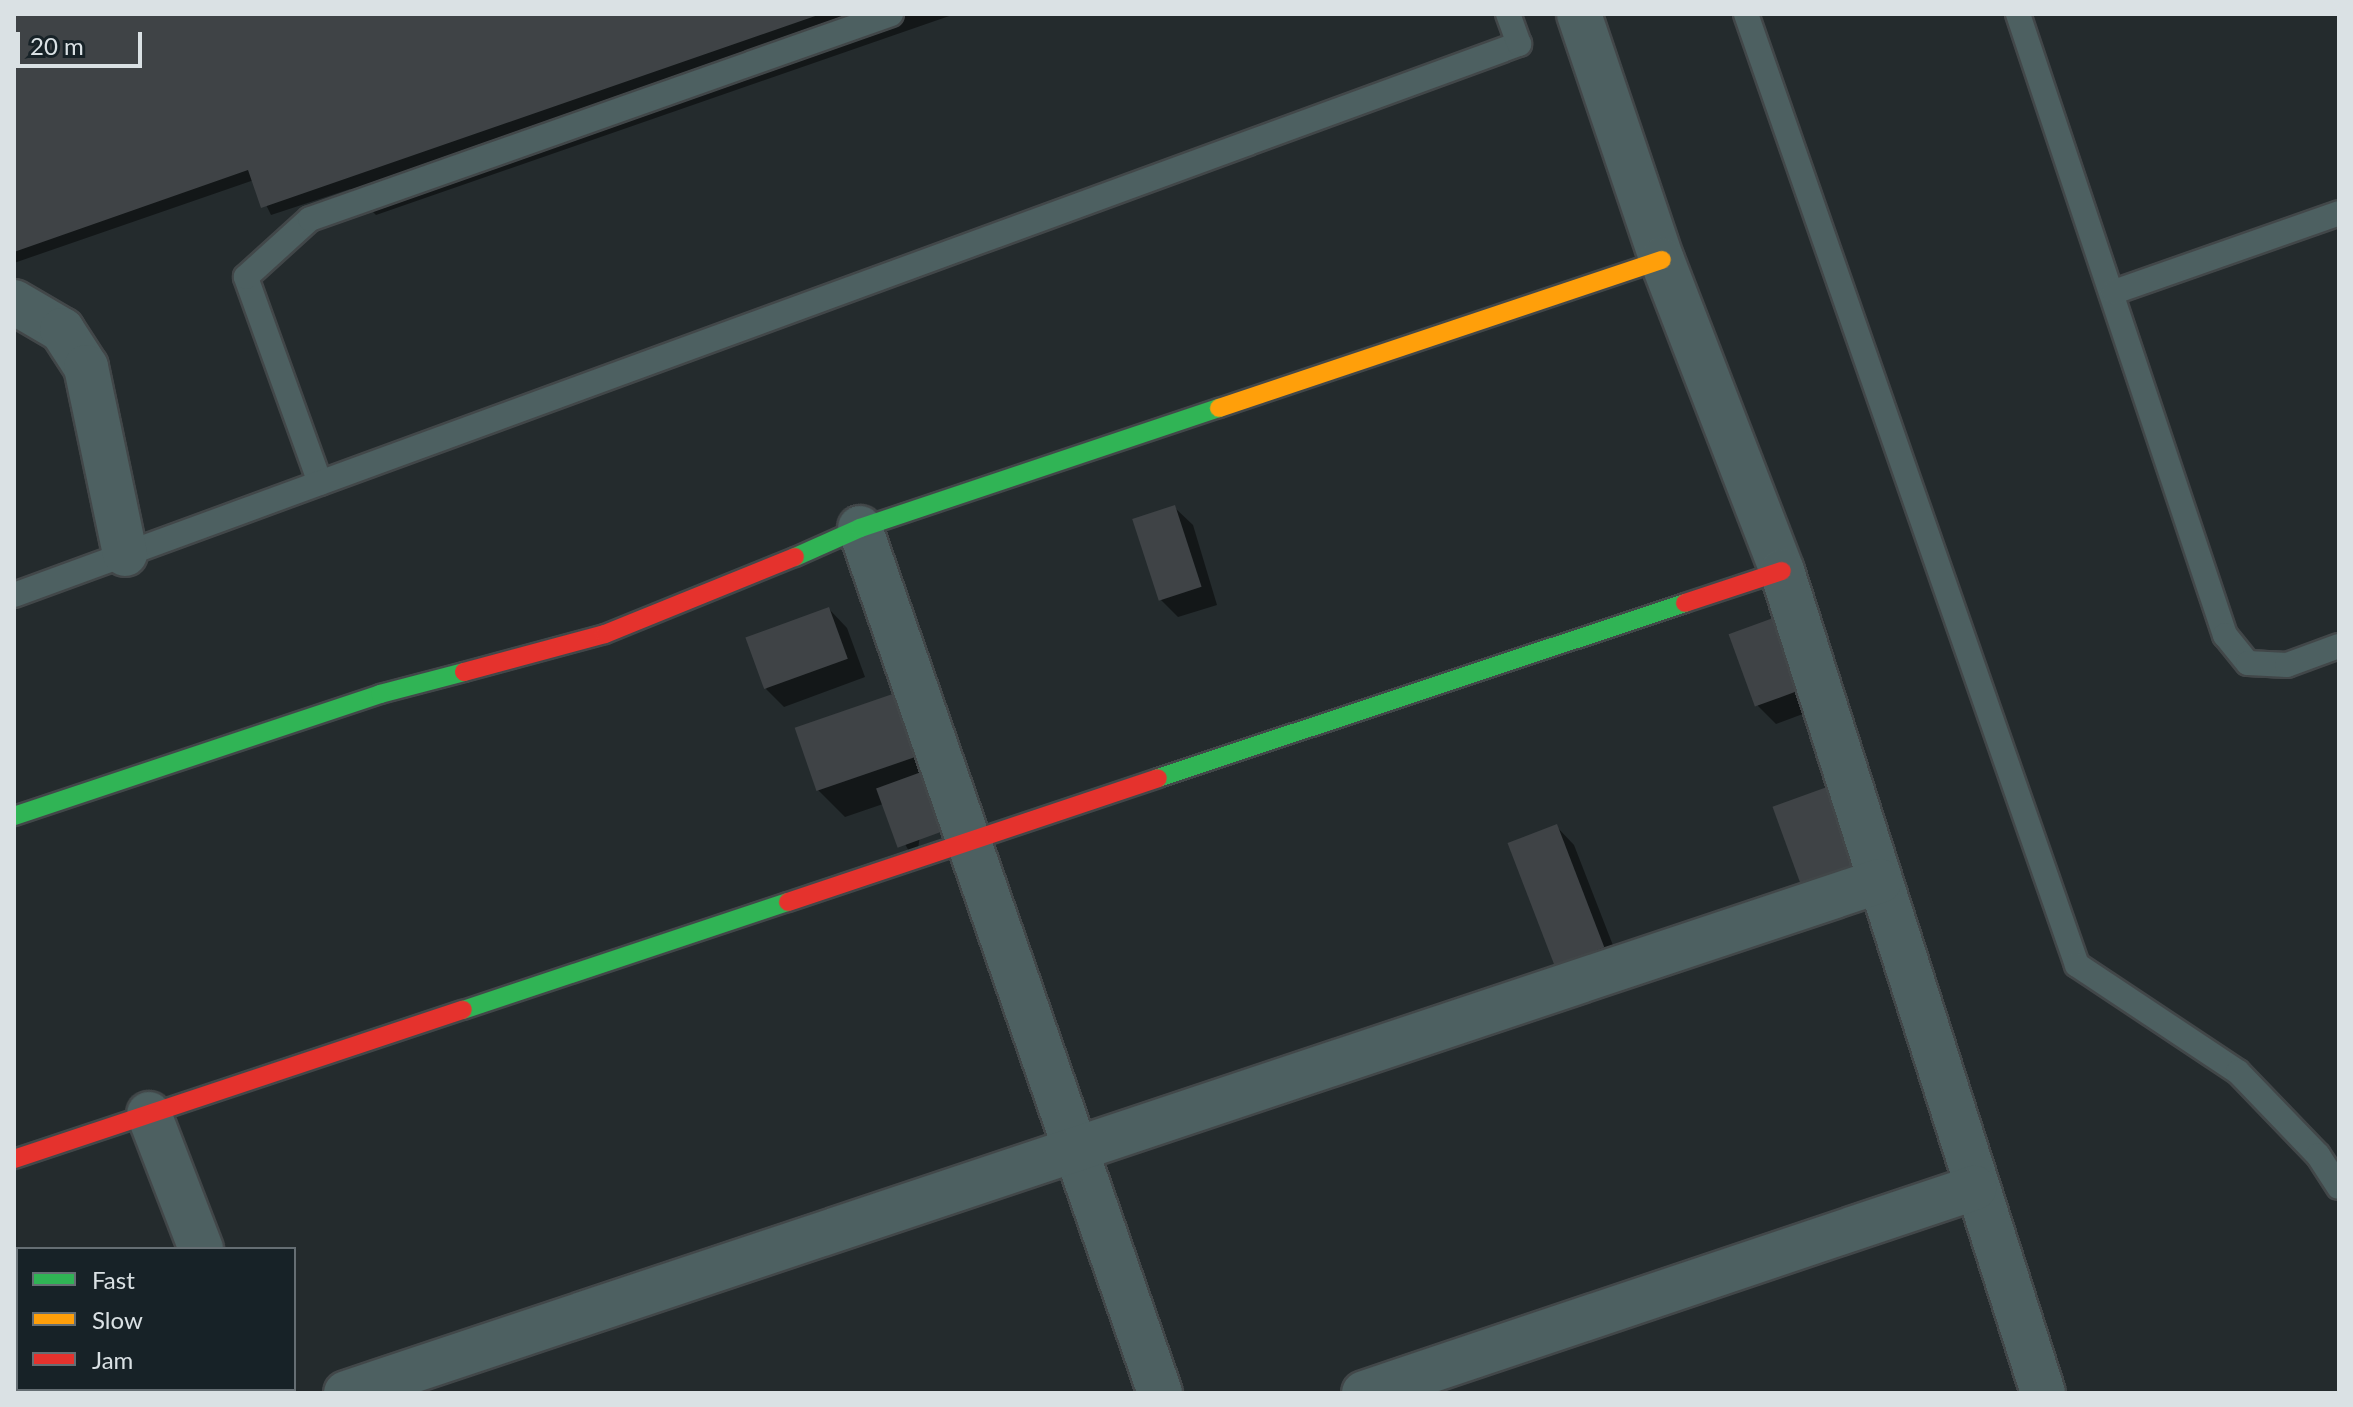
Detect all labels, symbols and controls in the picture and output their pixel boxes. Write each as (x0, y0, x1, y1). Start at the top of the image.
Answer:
scale bar (20, 16, 146, 66)
text: 20 m (30, 31, 84, 60)
legend (16, 1247, 296, 1391)
text: Fast (92, 1265, 135, 1294)
text: Slow (92, 1305, 143, 1334)
text: Jam (92, 1345, 133, 1374)

